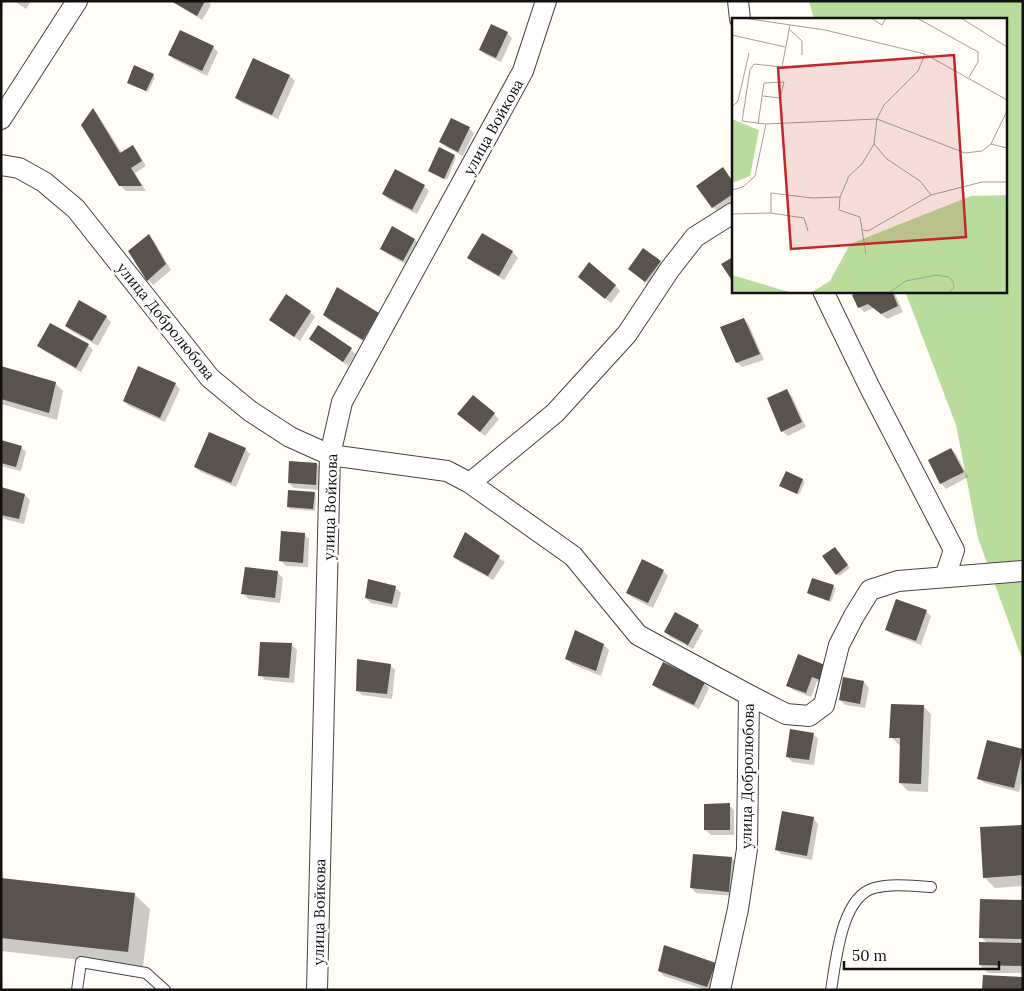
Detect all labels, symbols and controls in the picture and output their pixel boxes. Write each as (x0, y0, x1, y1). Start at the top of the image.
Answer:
inset map (732, 18, 1006, 292)
street label: улица Войкова (459, 75, 527, 178)
street label: улица Добролюбова (113, 258, 219, 384)
street label: улица Войкова (319, 453, 341, 561)
street label: улица Добролюбова (736, 703, 758, 849)
street label: улица Войкова (309, 858, 329, 966)
scale bar (844, 938, 999, 970)
text: 50 m (852, 946, 887, 965)

